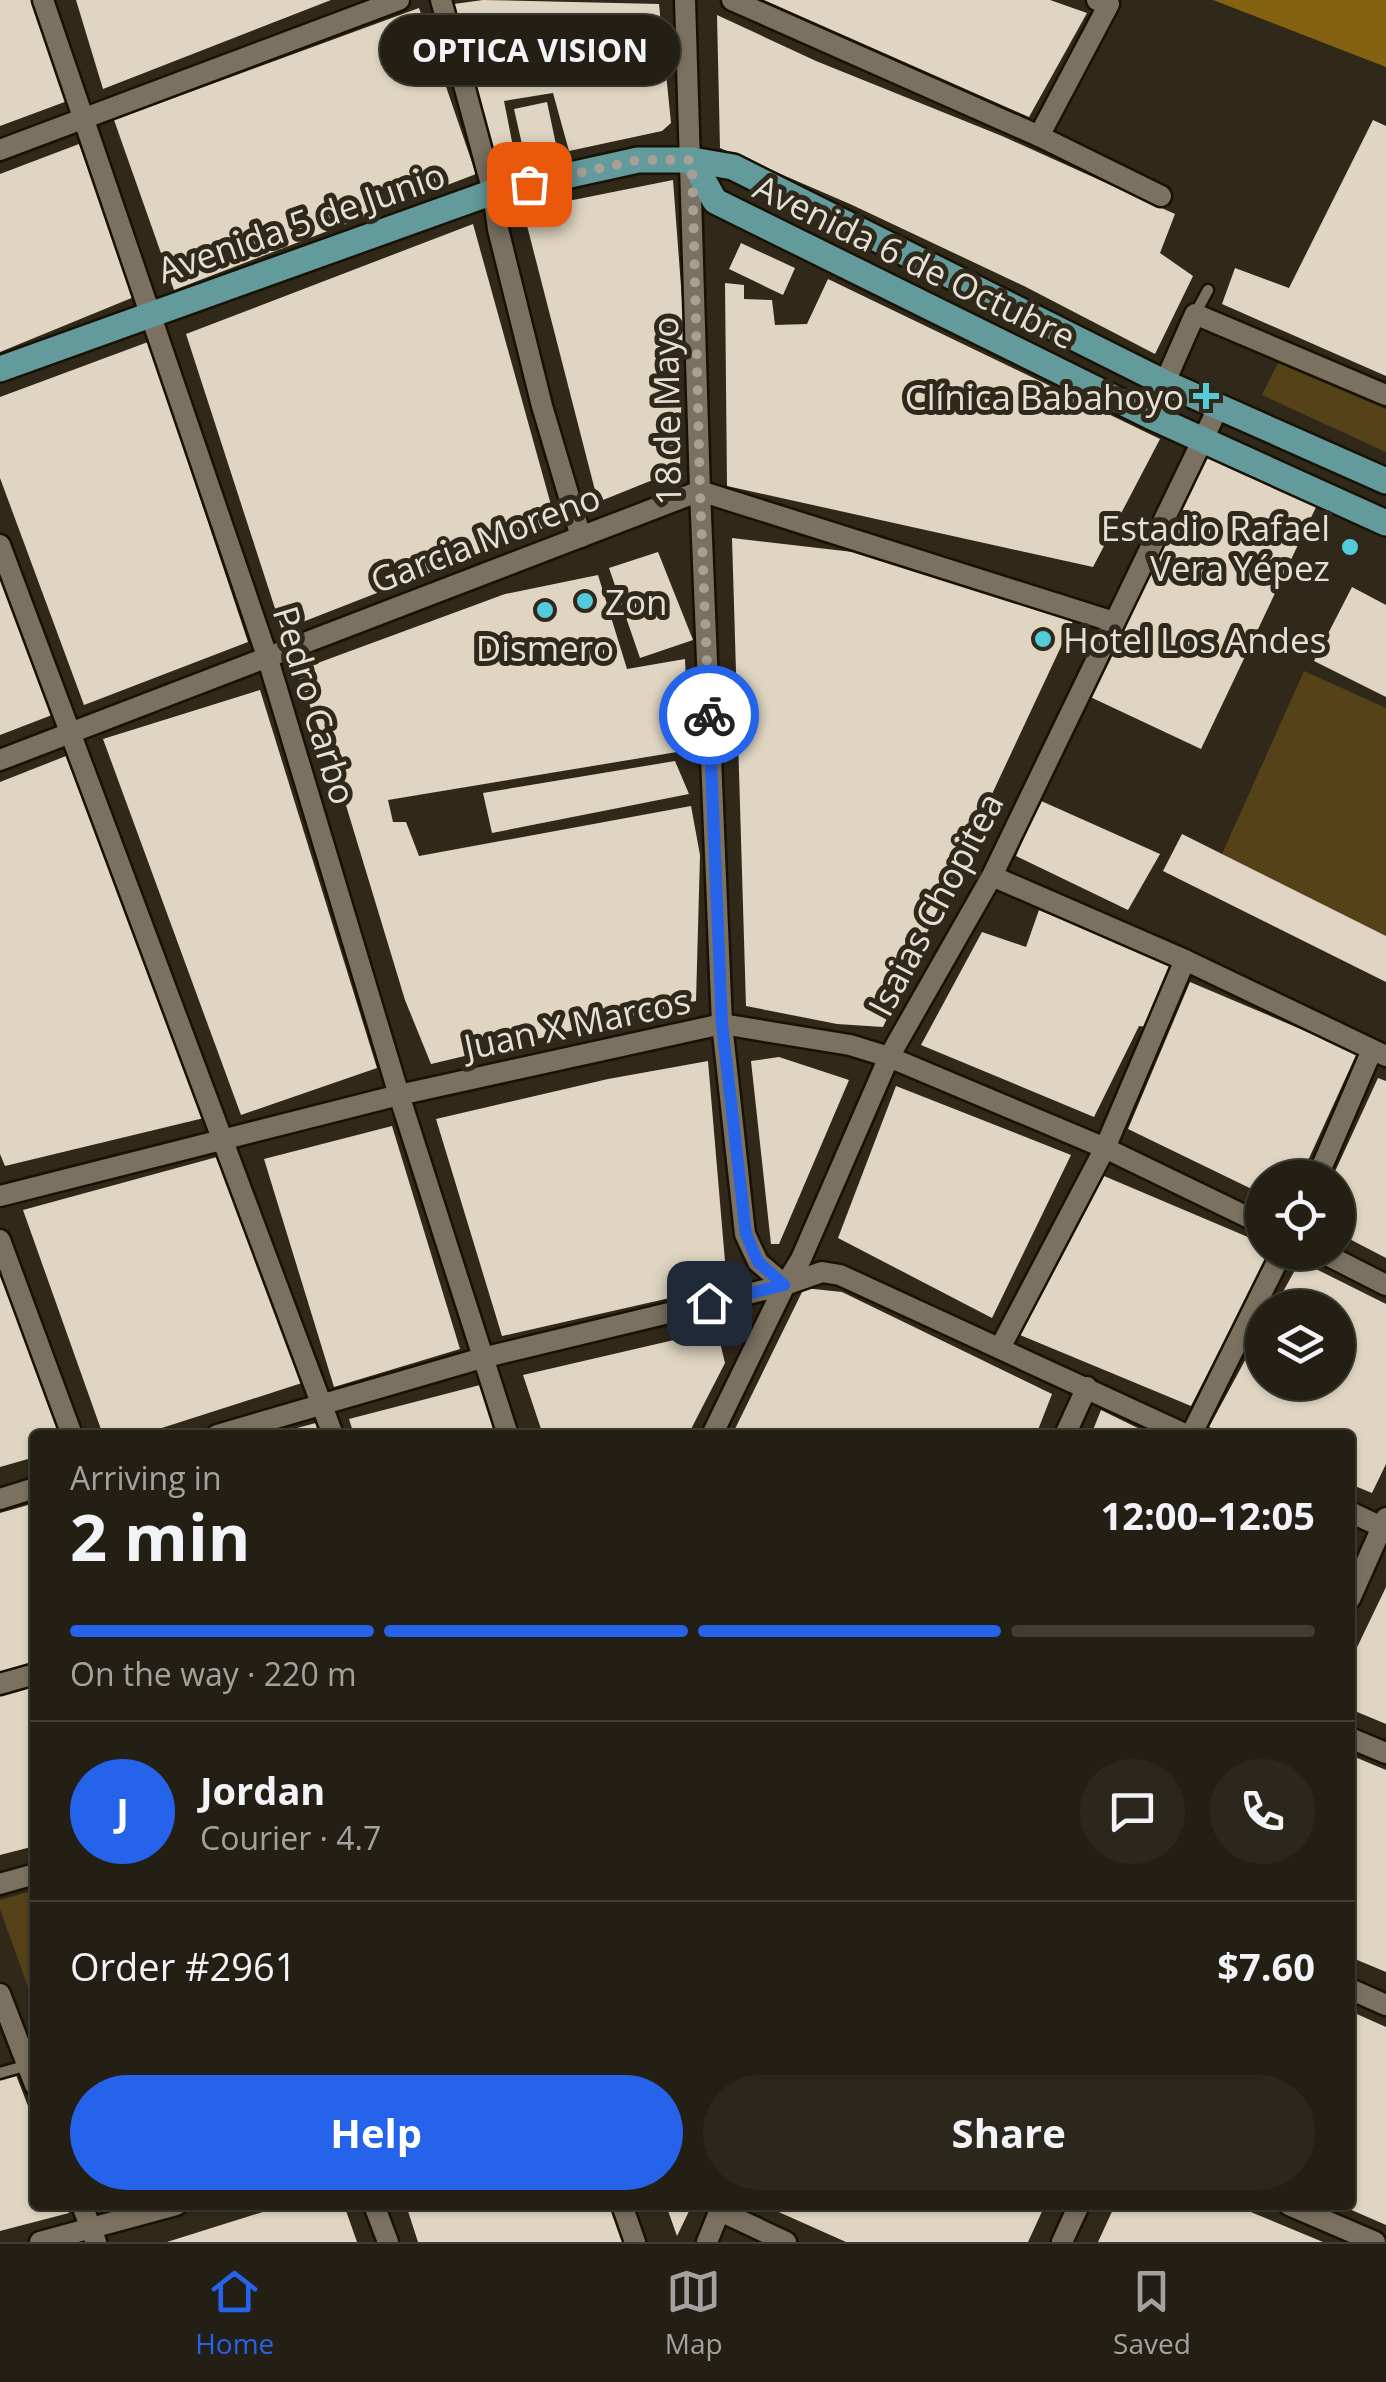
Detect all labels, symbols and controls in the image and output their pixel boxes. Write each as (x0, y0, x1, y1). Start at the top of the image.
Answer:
callout: OPTICA VISION (379, 14, 679, 84)
text: OPTICA VISION (412, 28, 648, 71)
pin (487, 142, 572, 227)
street label: Avenida 5 de Junio (151, 151, 451, 293)
icon: bag (502, 157, 557, 212)
street label: Avenida 6 de Octubre (746, 163, 1084, 359)
street label: 18 de Mayo (641, 316, 691, 506)
place label: Clínica Babahoyo (905, 373, 1184, 420)
marker: Clínica Babahoyo (1193, 383, 1219, 409)
street label: Garcia Moreno (363, 473, 607, 603)
place label: Estadio Rafael Vera Yépez (1101, 504, 1330, 591)
marker: Estadio Rafael Vera Yépez (1339, 536, 1361, 558)
place label: Zon (605, 578, 668, 625)
marker: Zon (574, 590, 596, 612)
marker: Dismero (534, 599, 556, 621)
street label: Pedro Carbo (263, 600, 367, 810)
place label: Hotel Los Andes (1063, 616, 1326, 663)
place label: Dismero (476, 624, 614, 671)
marker: Hotel Los Andes (1032, 628, 1054, 650)
courier (659, 665, 759, 765)
icon: bike (682, 688, 737, 743)
street label: Isaias Chopitea (856, 784, 1014, 1024)
street label: Juan X Marcos (457, 976, 694, 1071)
map controls (1245, 1160, 1355, 1400)
button: locate (1245, 1160, 1355, 1270)
pin (667, 1261, 752, 1346)
icon: home (682, 1276, 737, 1331)
button: layers (1245, 1290, 1355, 1400)
text: Arriving in (70, 1456, 222, 1499)
text: 12:00–12:05 (1101, 1489, 1315, 1541)
text: 2 min (70, 1492, 250, 1580)
text: On the way · 220 m (70, 1652, 357, 1695)
button: chat (1080, 1759, 1185, 1864)
button: phone (1210, 1759, 1315, 1864)
text: Jordan (200, 1764, 325, 1816)
text: J (116, 1785, 129, 1837)
text: Courier · 4.7 (200, 1816, 381, 1859)
text: Order #2961 (70, 1940, 297, 1992)
text: $7.60 (1217, 1940, 1315, 1992)
button: Help (70, 2075, 683, 2190)
button: Share (703, 2075, 1315, 2190)
tab: Home (195, 2264, 274, 2362)
tab: Map (665, 2264, 723, 2362)
tab: Saved (1113, 2264, 1191, 2362)

